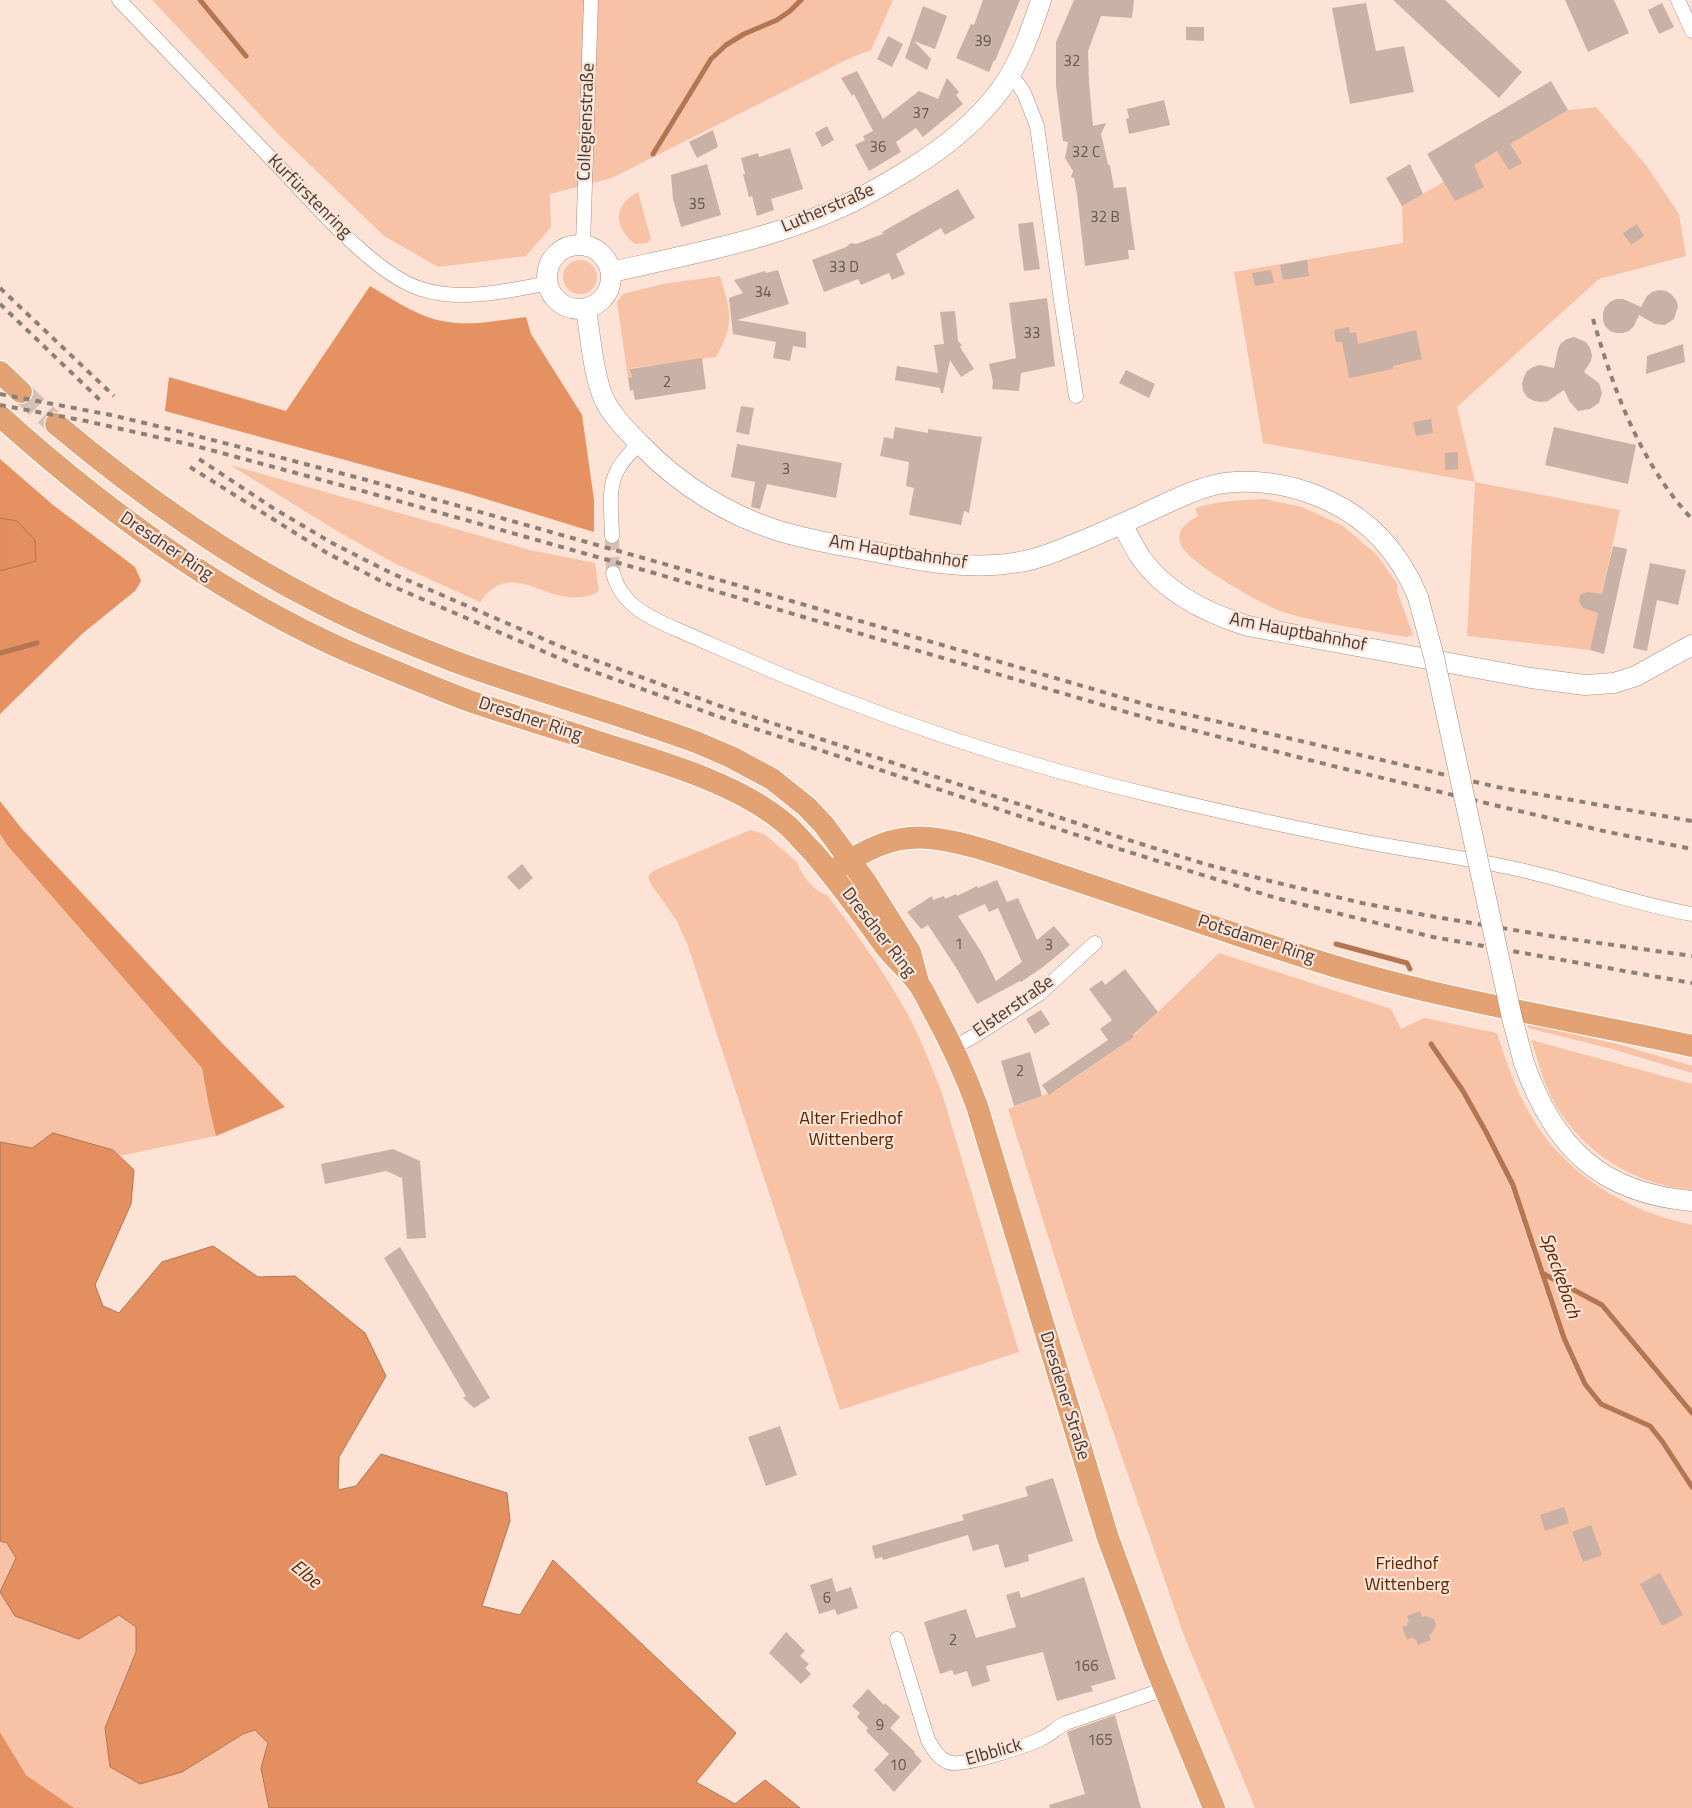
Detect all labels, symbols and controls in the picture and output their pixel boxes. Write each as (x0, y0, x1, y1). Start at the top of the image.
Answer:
house number: 39 (975, 33, 991, 51)
house number: 32 (1064, 53, 1080, 71)
street label: Collegienstraße (574, 63, 600, 181)
house number: 37 (913, 105, 929, 123)
house number: 36 (870, 139, 886, 157)
house number: 32 C (1072, 144, 1100, 162)
street label: Kurfürstenring (262, 150, 356, 244)
street label: Lutherstraße (778, 180, 878, 238)
house number: 35 (689, 196, 705, 214)
house number: 32 B (1090, 209, 1120, 227)
house number: 33 D (829, 259, 859, 277)
house number: 34 (755, 284, 771, 302)
house number: 33 (1024, 325, 1040, 343)
house number: 2 (663, 374, 671, 392)
house number: 3 (782, 461, 790, 479)
street label: Dresdner Ring (115, 508, 217, 586)
street label: Am Hauptbahnhof (828, 531, 968, 575)
street label: Am Hauptbahnhof (1228, 609, 1368, 657)
street label: Dresdner Ring (476, 693, 584, 747)
street label: Dresdner Ring (836, 884, 920, 982)
street label: Potsdamer Ring (1195, 911, 1317, 969)
house number: 1 (955, 936, 963, 954)
house number: 3 (1045, 937, 1053, 955)
street label: Elsterstraße (970, 971, 1058, 1043)
house number: 2 (1016, 1063, 1024, 1081)
park label: Alter Friedhof Wittenberg (799, 1109, 903, 1152)
water label: Speckebach (1534, 1230, 1584, 1322)
street label: Dresdener Straße (1034, 1329, 1094, 1463)
park label: Friedhof Wittenberg (1364, 1554, 1450, 1596)
water label: Elbe (285, 1556, 325, 1594)
house number: 6 (823, 1590, 831, 1608)
house number: 2 (949, 1632, 957, 1650)
house number: 166 (1073, 1658, 1099, 1676)
house number: 9 (876, 1717, 884, 1735)
house number: 165 (1087, 1732, 1113, 1750)
street label: Elbblick (963, 1735, 1025, 1771)
house number: 10 (890, 1757, 906, 1775)

